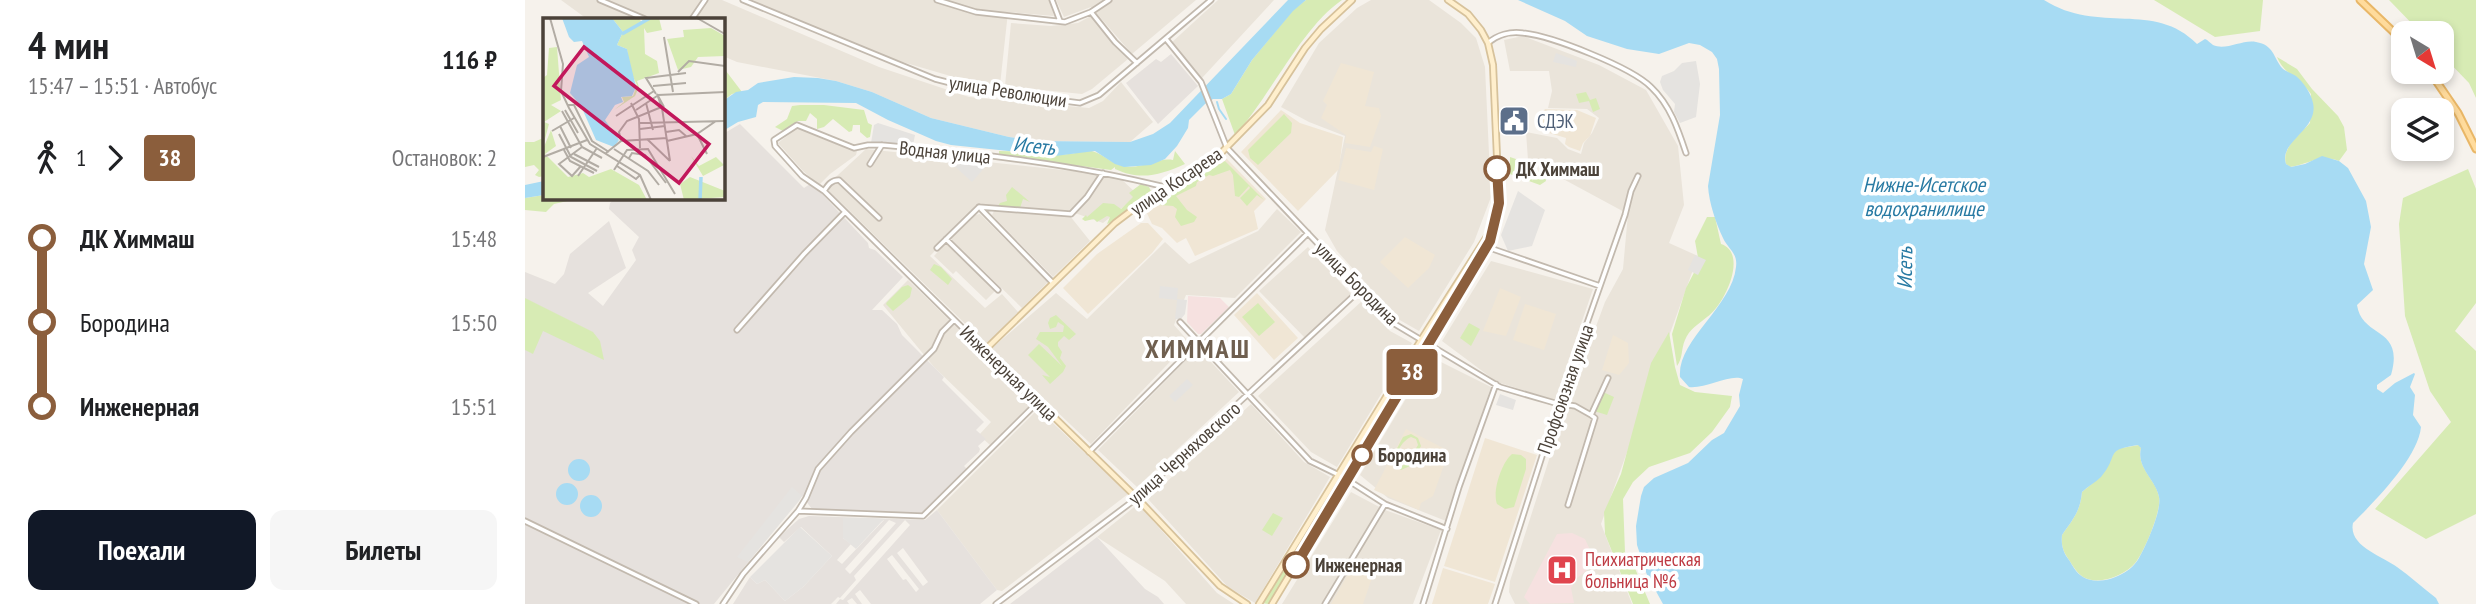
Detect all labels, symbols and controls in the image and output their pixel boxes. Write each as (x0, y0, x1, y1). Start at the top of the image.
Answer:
inset map (543, 18, 725, 200)
text: 4 мин (28, 20, 109, 69)
north arrow (2391, 21, 2453, 84)
map controls (2391, 21, 2454, 161)
text: 116 ₽ (442, 43, 497, 76)
street label: улица Революции (948, 70, 1068, 112)
text: 15:47 – 15:51 · Автобус (28, 71, 217, 100)
button: layers (2391, 98, 2454, 161)
public building icon: СДЭК (1497, 104, 1531, 138)
place label: СДЭК (1537, 109, 1574, 133)
water label: Исеть (1012, 130, 1057, 161)
street label: Водная улица (898, 135, 992, 169)
icon: walk (28, 139, 66, 177)
icon: forward (96, 139, 134, 177)
text: 38 (158, 142, 181, 173)
street label: улица Косарева (1126, 142, 1226, 220)
text: 1 (76, 143, 86, 172)
text: Остановок: 2 (392, 143, 497, 172)
marker: ДК Химмаш (1484, 156, 1510, 182)
place label: ДК Химмаш (1516, 157, 1600, 181)
water label: Нижне-Исетское водохранилище (1863, 171, 1987, 222)
text: ДК Химмаш (80, 222, 195, 255)
text: 15:48 (451, 224, 497, 253)
street label: улица Бородина (1310, 236, 1404, 330)
water label: Исеть (1891, 246, 1918, 289)
text: Бородина (80, 306, 170, 339)
text: 15:50 (451, 308, 497, 337)
street label: Инженерная улица (955, 320, 1063, 426)
street label: Профсоюзная улица (1532, 321, 1598, 457)
district label: ХИММАШ (1145, 332, 1251, 365)
line badge: 38 (1381, 349, 1443, 395)
text: 38 (1401, 356, 1423, 387)
text: Инженерная (80, 390, 199, 423)
text: 15:51 (451, 392, 497, 421)
street label: улица Черняховского (1123, 396, 1245, 510)
place label: Бородина (1378, 443, 1446, 467)
marker: Бородина (1352, 445, 1372, 465)
button: Поехали (28, 510, 256, 590)
button: Билеты (270, 510, 497, 590)
place label: Психиатрическая больница №6 (1585, 547, 1701, 593)
marker: Инженерная (1283, 552, 1309, 578)
place label: Инженерная (1315, 553, 1402, 577)
hospital icon: Психиатрическая больница №6 (1545, 553, 1579, 587)

